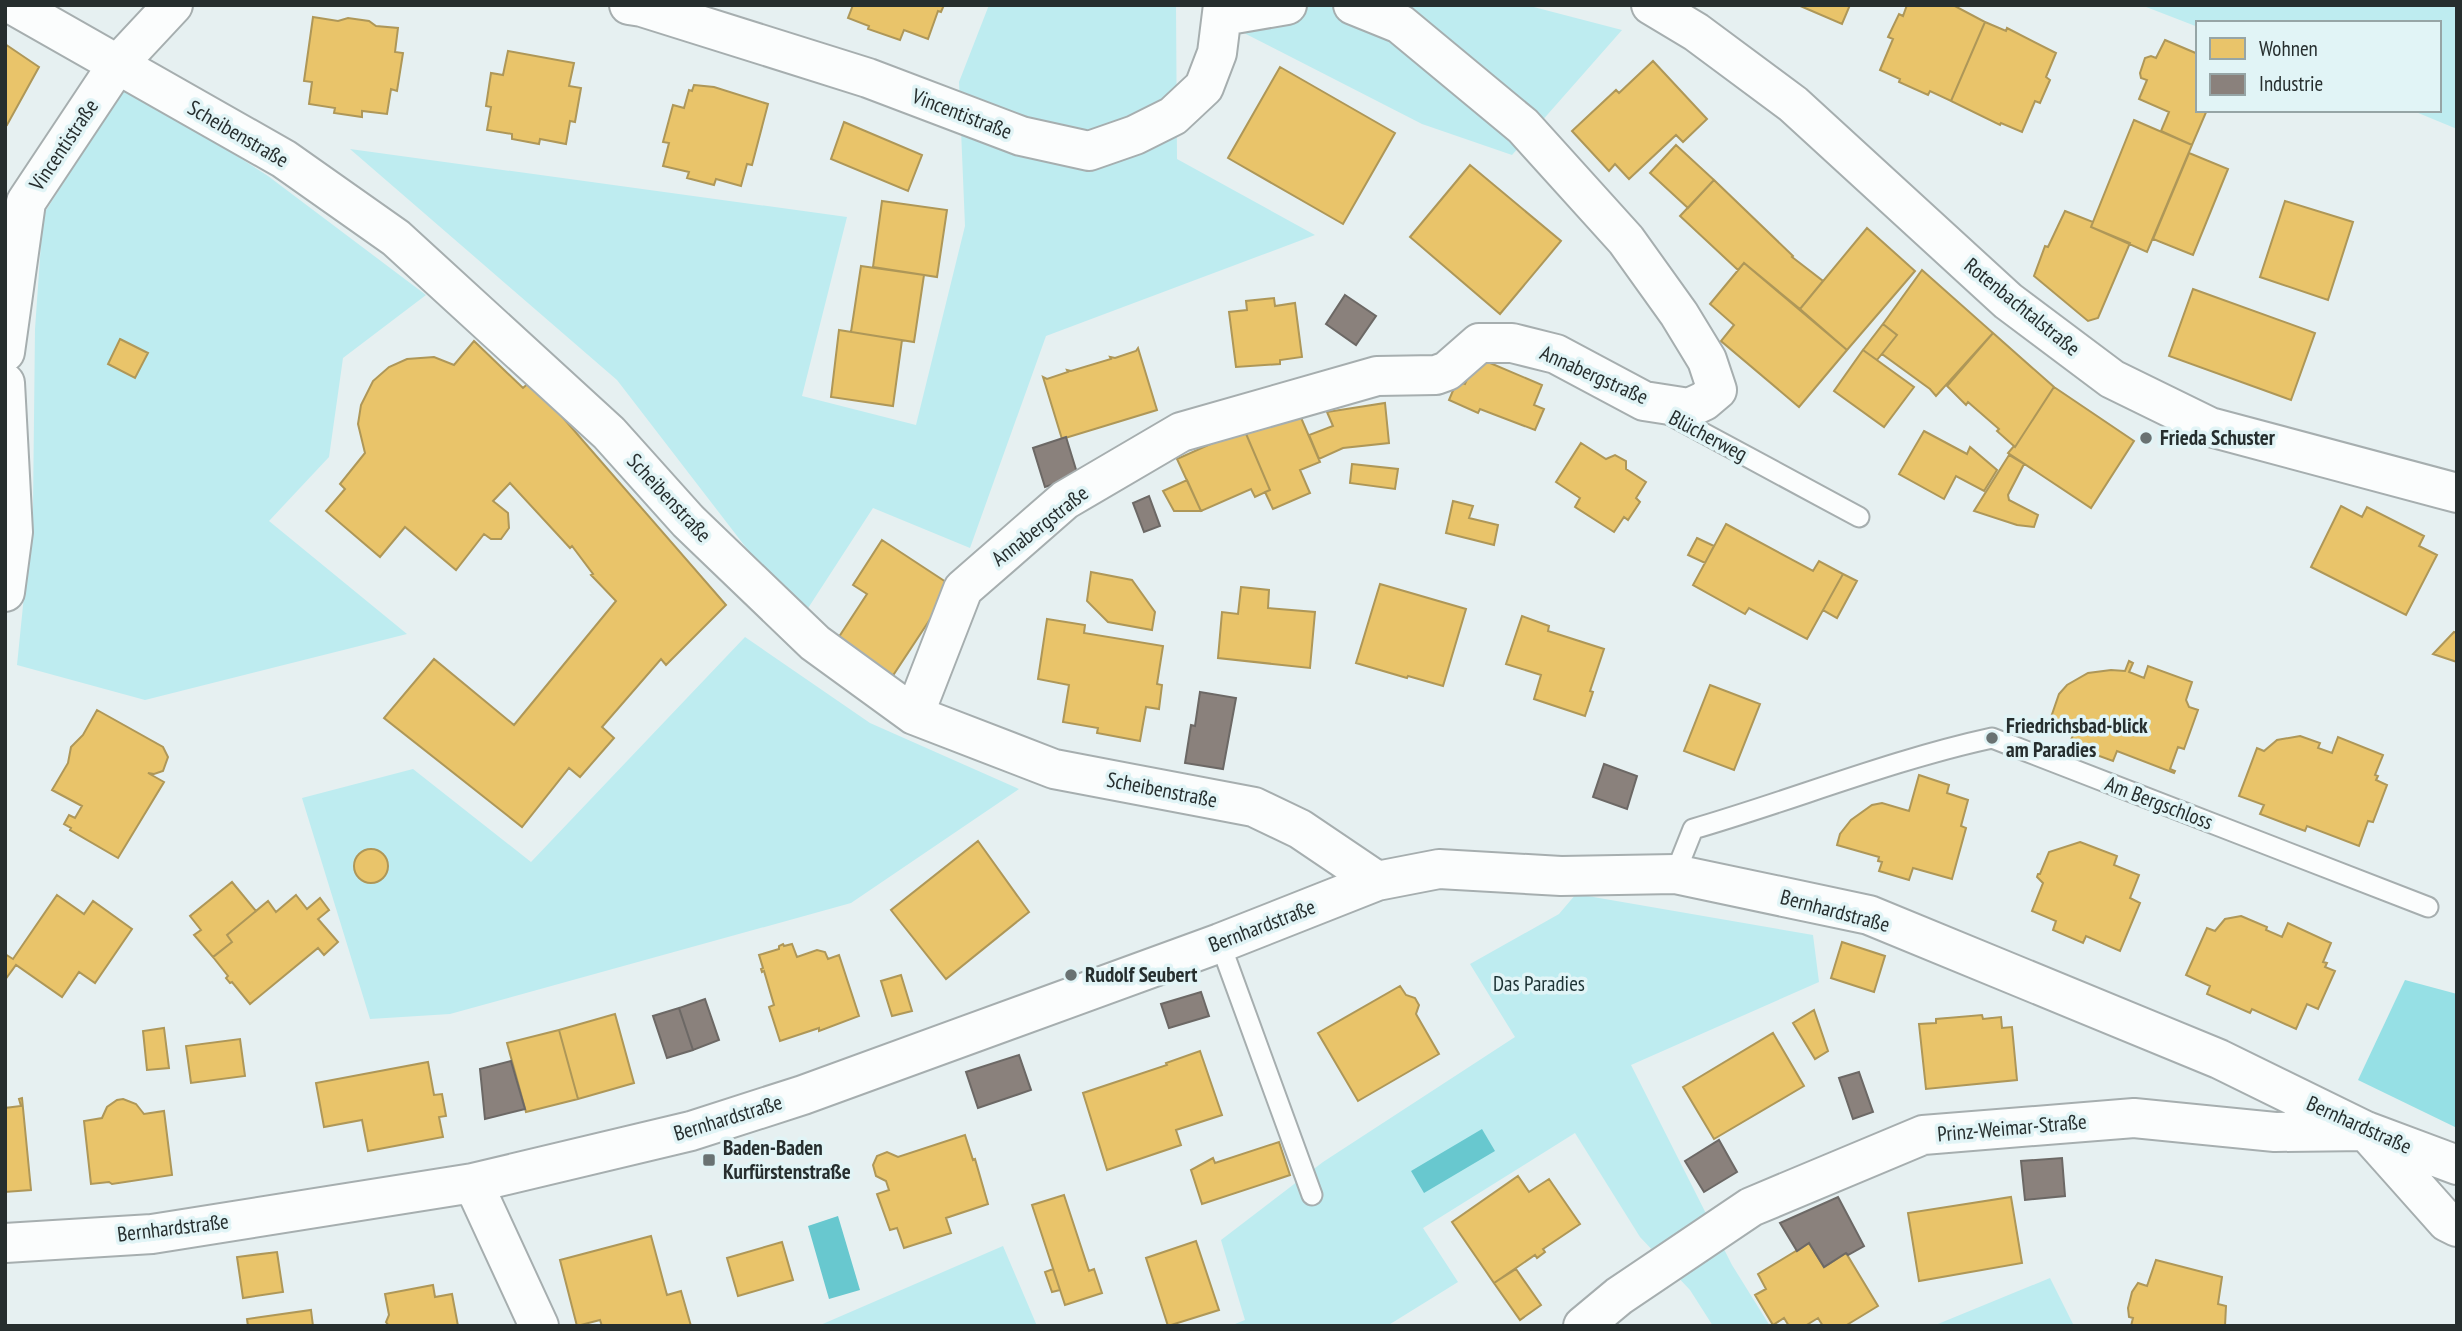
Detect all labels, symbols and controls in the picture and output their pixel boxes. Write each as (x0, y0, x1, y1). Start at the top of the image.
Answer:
legend (2196, 21, 2441, 112)
text: Wohnen (2259, 35, 2318, 62)
text: Industrie (2259, 70, 2323, 97)
street label: Vincentistraße (907, 82, 1016, 145)
street label: Vincentistraße (23, 94, 104, 197)
street label: Scheibenstraße (183, 94, 293, 173)
street label: Rotenbachtalstraße (1959, 252, 2086, 361)
street label: Annabergstraße (1536, 339, 1652, 410)
street label: Blücherweg (1664, 404, 1752, 467)
place label: Frieda Schuster (2160, 424, 2276, 451)
marker: Frieda Schuster (2138, 430, 2154, 446)
street label: Scheibenstraße (621, 448, 717, 548)
street label: Annabergstraße (986, 479, 1093, 572)
place label: Friedrichsbad-blick am Paradies (2006, 712, 2148, 763)
marker: Friedrichsbad-blick am Paradies (1984, 730, 2000, 746)
street label: Scheibenstraße (1105, 766, 1220, 813)
street label: Am Bergschloss (2101, 770, 2217, 835)
street label: Bernhardstraße (1778, 883, 1893, 938)
street label: Bernhardstraße (1205, 893, 1319, 958)
place label: Rudolf Seubert (1085, 961, 1197, 988)
marker: Rudolf Seubert (1063, 967, 1079, 983)
park label: Das Paradies (1493, 970, 1585, 997)
street label: Bernhardstraße (670, 1088, 785, 1147)
street label: Bernhardstraße (2303, 1089, 2416, 1160)
street label: Prinz-Weimar-Straße (1936, 1108, 2088, 1147)
place label: Baden-Baden Kurfürstenstraße (723, 1134, 851, 1185)
marker: Baden-Baden Kurfürstenstraße (701, 1152, 717, 1168)
street label: Bernhardstraße (116, 1207, 230, 1248)

